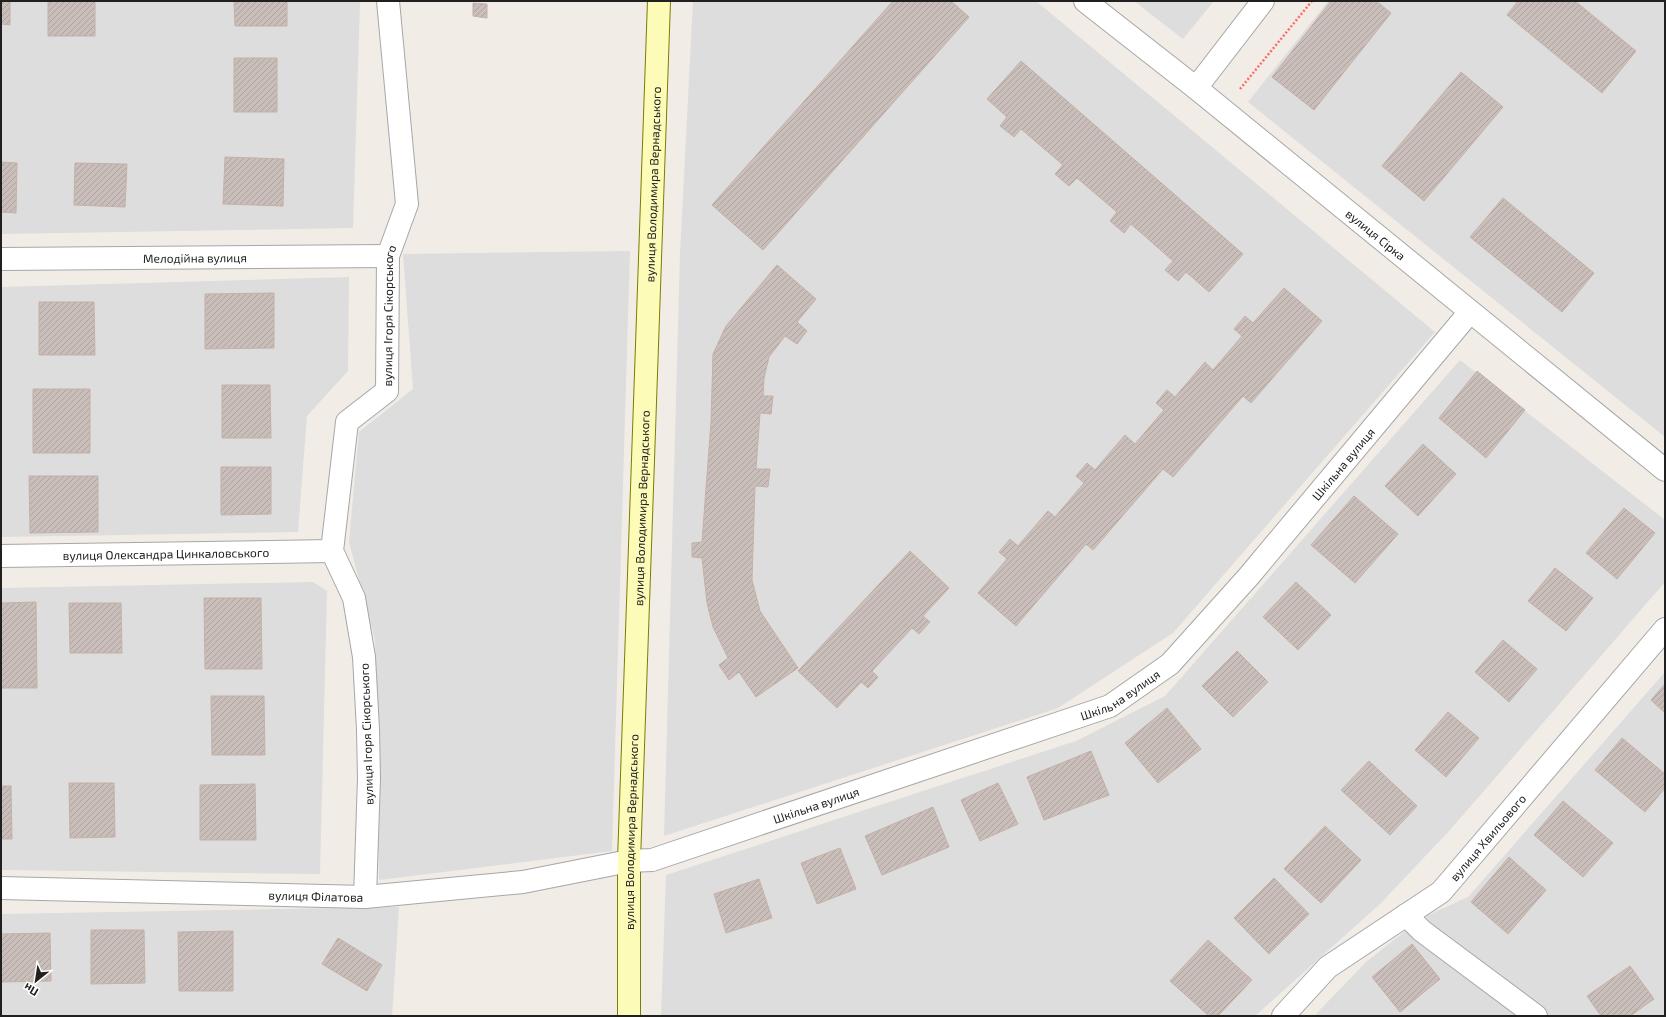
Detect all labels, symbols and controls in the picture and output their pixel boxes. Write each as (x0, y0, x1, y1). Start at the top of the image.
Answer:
street label: вулиця Володимира Вернадського (642, 86, 663, 283)
street label: вулиця Сірка (1343, 206, 1408, 263)
street label: вулиця Ігоря Сікорського (380, 242, 399, 387)
street label: Мелодійна вулиця (143, 250, 247, 265)
street label: вулиця Володимира Вернадського (631, 410, 652, 606)
street label: Шкільна вулиця (1309, 425, 1377, 503)
street label: вулиця Олександра Цинкаловського (63, 545, 269, 563)
street label: вулиця Ігоря Сікорського (357, 663, 376, 805)
street label: Шкільна вулиця (1078, 667, 1162, 723)
street label: вулиця Володимира Вернадського (622, 734, 640, 930)
street label: Шкільна вулиця (771, 784, 861, 826)
street label: вулиця Хвильового (1447, 791, 1528, 883)
street label: вулиця Філатова (268, 888, 364, 904)
north arrow (16, 961, 56, 1001)
text: Пн (21, 981, 40, 999)

